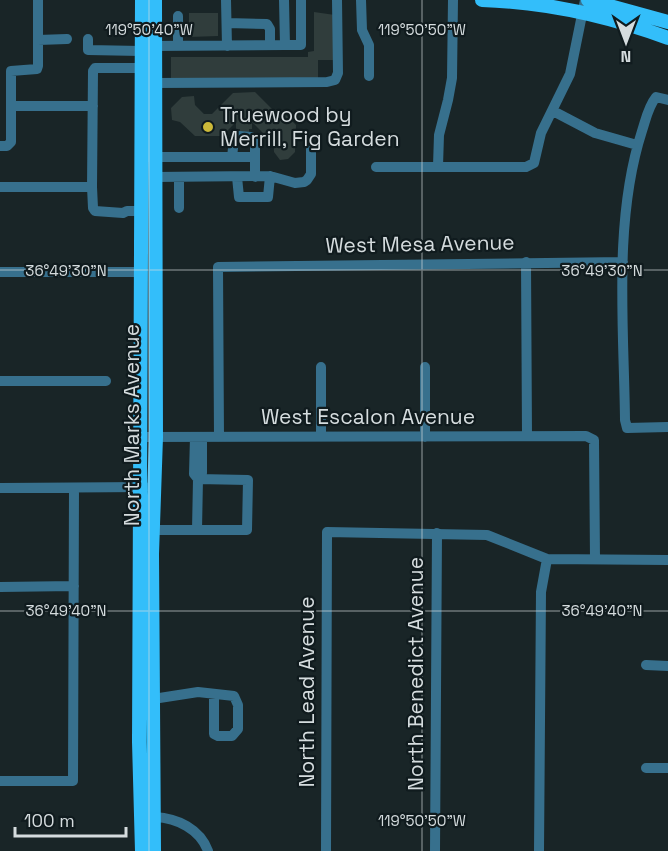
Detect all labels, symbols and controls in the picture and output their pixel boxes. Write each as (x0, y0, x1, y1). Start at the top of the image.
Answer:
north arrow (596, 12, 656, 72)
text: 119°50'40"W (105, 20, 193, 39)
text: 119°50'50"W (378, 20, 466, 39)
text: N (621, 46, 631, 67)
place label: Truewood by Merrill, Fig Garden (220, 101, 400, 152)
marker: Truewood by Merrill, Fig Garden (201, 120, 215, 134)
street label: West Mesa Avenue (325, 228, 515, 259)
text: 36°49'30"N (25, 261, 107, 280)
text: 36°49'30"N (561, 261, 643, 280)
street label: North Marks Avenue (118, 324, 145, 526)
street label: West Escalon Avenue (261, 403, 475, 430)
street label: North Benedict Avenue (402, 557, 429, 791)
street label: North Lead Avenue (293, 596, 320, 788)
text: 36°49'40"N (26, 601, 106, 620)
text: 36°49'40"N (562, 601, 642, 620)
scale bar (15, 800, 126, 838)
text: 100 m (24, 809, 75, 832)
text: 119°50'50"W (378, 811, 466, 830)

